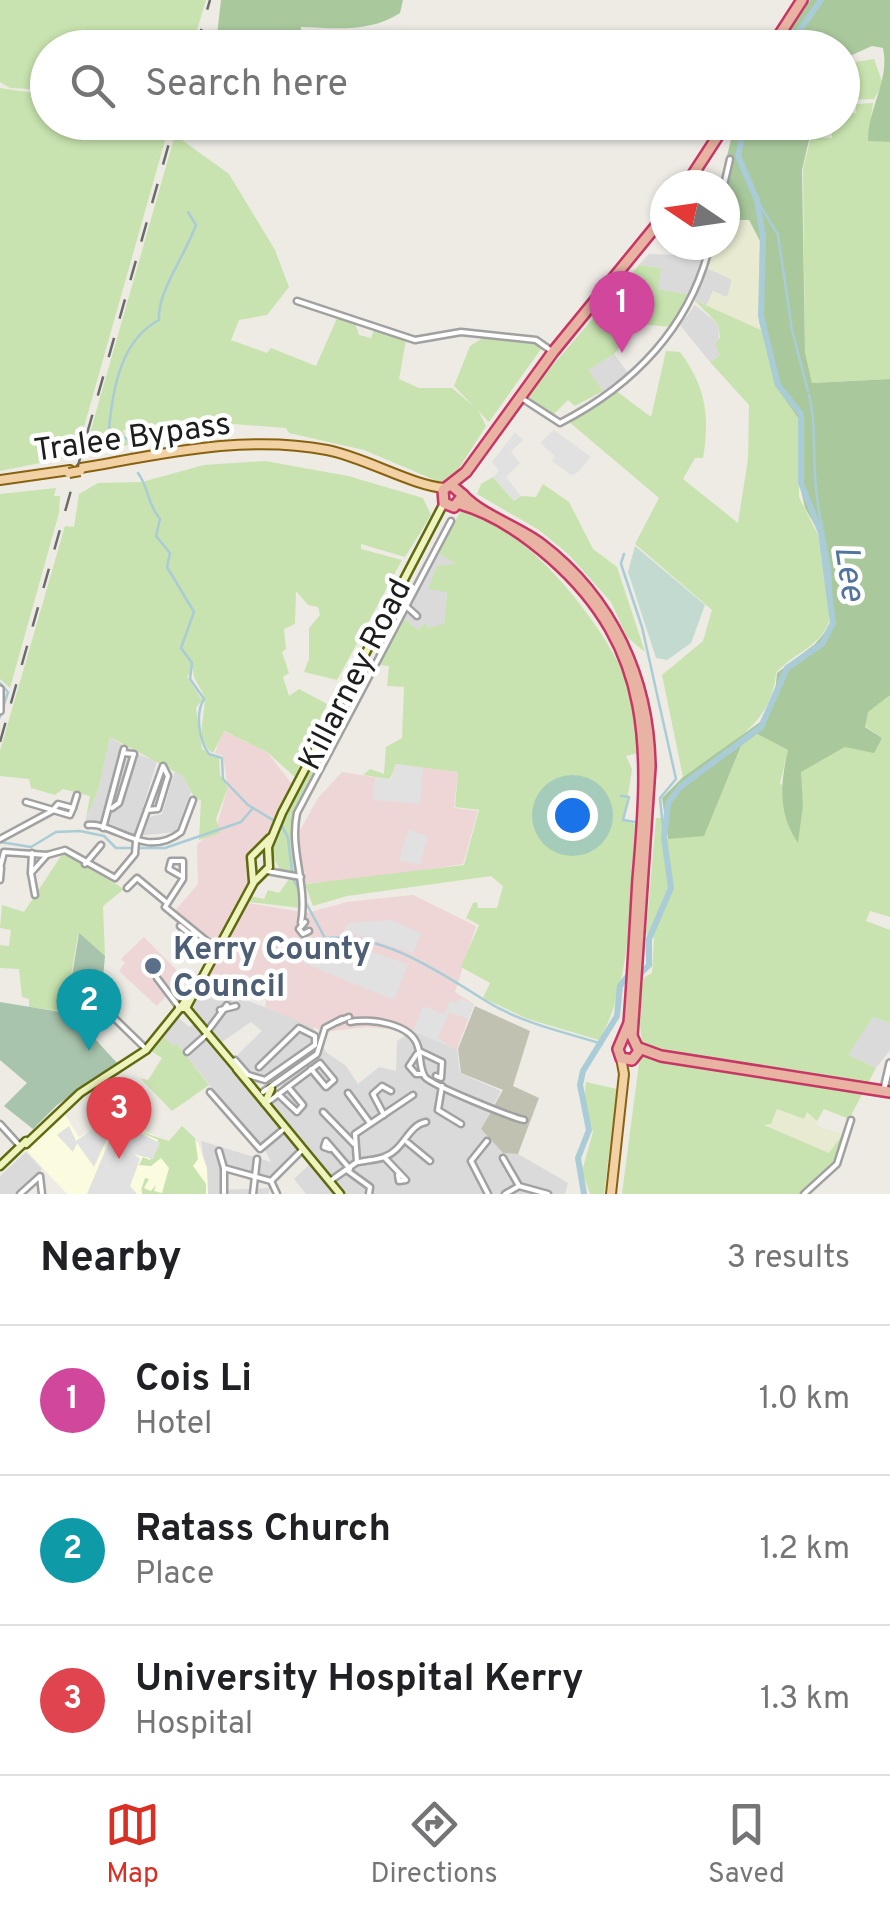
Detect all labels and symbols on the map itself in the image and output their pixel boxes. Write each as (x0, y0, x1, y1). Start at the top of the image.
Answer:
north arrow (650, 170, 740, 260)
pin: 1 (590, 270, 654, 353)
street label: Tralee Bypass (32, 405, 233, 473)
water label: Lee (822, 543, 874, 605)
street label: Killarney Road (291, 573, 422, 778)
your location (547, 790, 598, 841)
place label: Kerry County Council (173, 931, 371, 1008)
marker: Kerry County Council (142, 955, 164, 977)
pin: 2 (56, 968, 122, 1051)
pin: 3 (86, 1076, 152, 1159)

